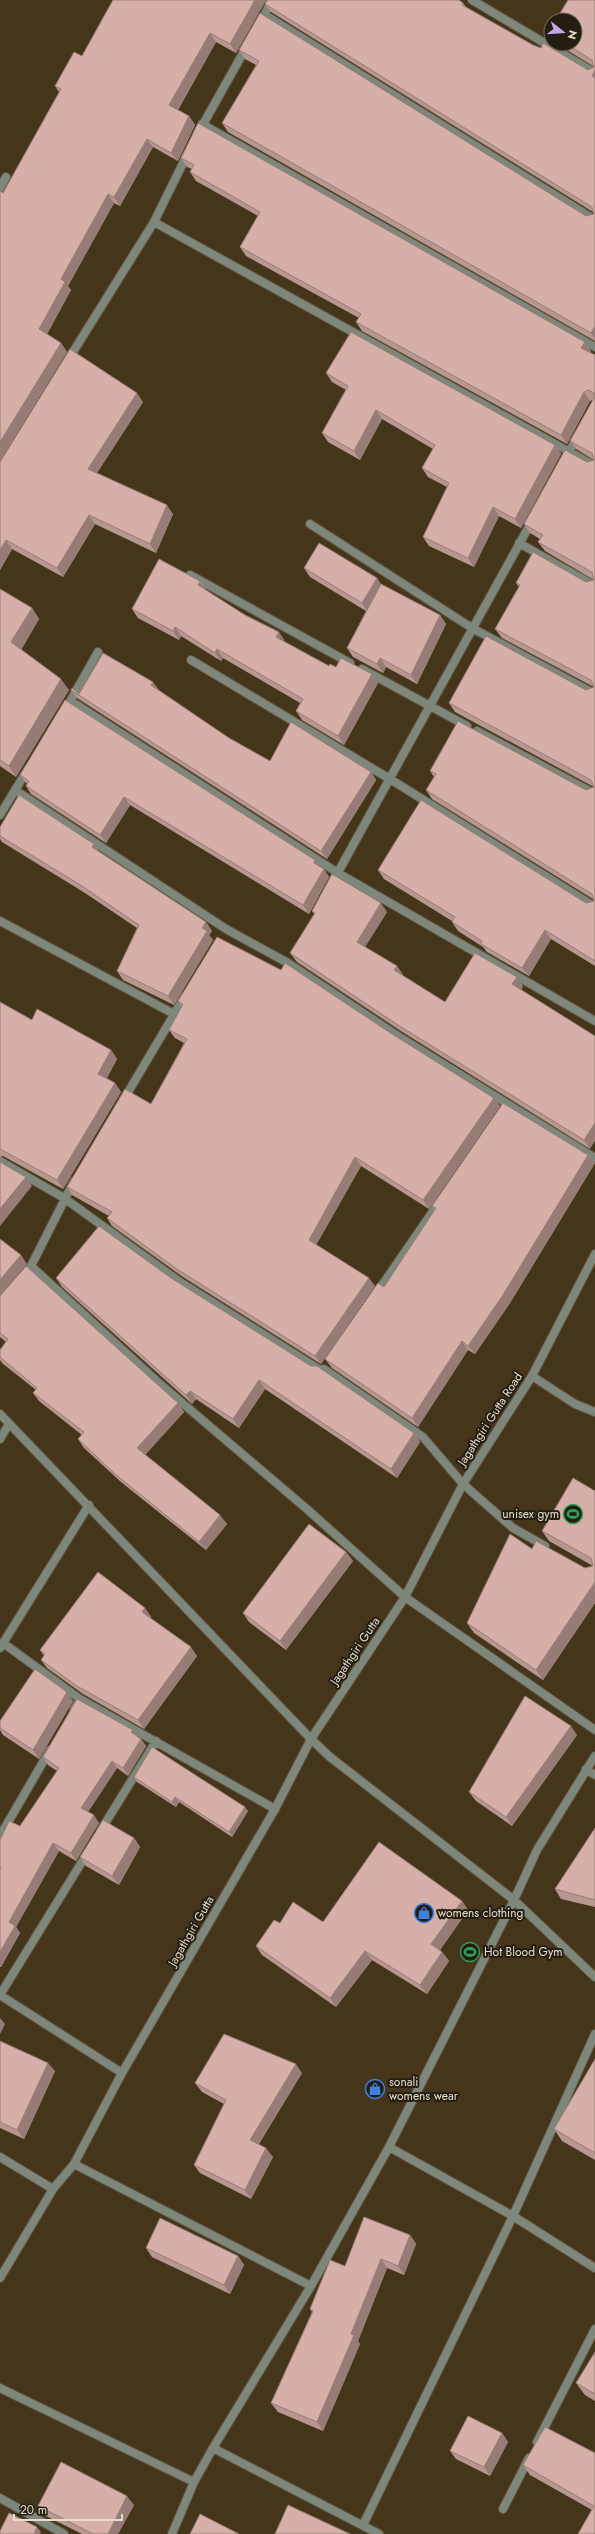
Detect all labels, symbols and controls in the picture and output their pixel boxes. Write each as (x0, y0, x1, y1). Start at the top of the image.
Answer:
north arrow (543, 12, 583, 52)
text: N (564, 28, 581, 41)
street label: Jagathgiri Gutta Road (452, 1369, 527, 1471)
sports icon: unisex gym (562, 1503, 584, 1525)
place label: unisex gym (502, 1505, 559, 1523)
street label: Jagathgiri Gutta (325, 1613, 385, 1690)
street label: Jagathgiri Gutta (163, 1892, 219, 1971)
shop icon: womens clothing (413, 1902, 435, 1924)
place label: womens clothing (438, 1904, 523, 1922)
sports icon: Hot Blood Gym (459, 1941, 481, 1963)
place label: Hot Blood Gym (484, 1943, 563, 1961)
place label: sonali womens wear (389, 2073, 459, 2105)
shop icon: sonali womens wear (364, 2078, 386, 2100)
scale bar (14, 2496, 122, 2522)
text: 20 m (20, 2501, 47, 2519)

